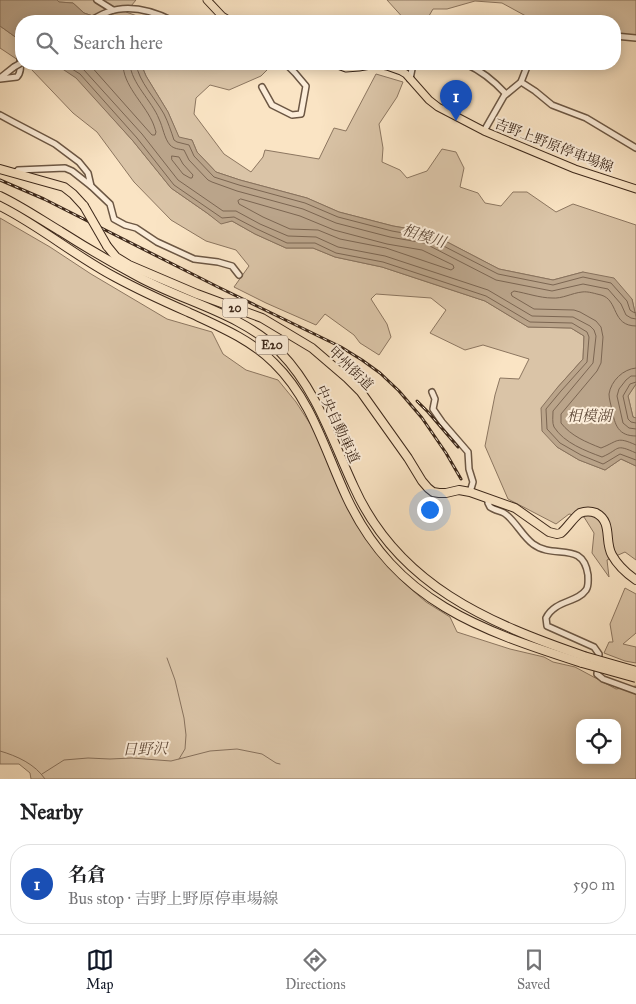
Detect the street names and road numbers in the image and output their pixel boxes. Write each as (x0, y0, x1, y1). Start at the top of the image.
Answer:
street label: 吉野上野原停車場線 (492, 115, 616, 176)
road number: 20 (222, 298, 248, 318)
road number: E20 (256, 336, 288, 354)
street label: 甲州街道 (325, 343, 377, 394)
street label: 中央自動車道 (312, 383, 363, 466)

